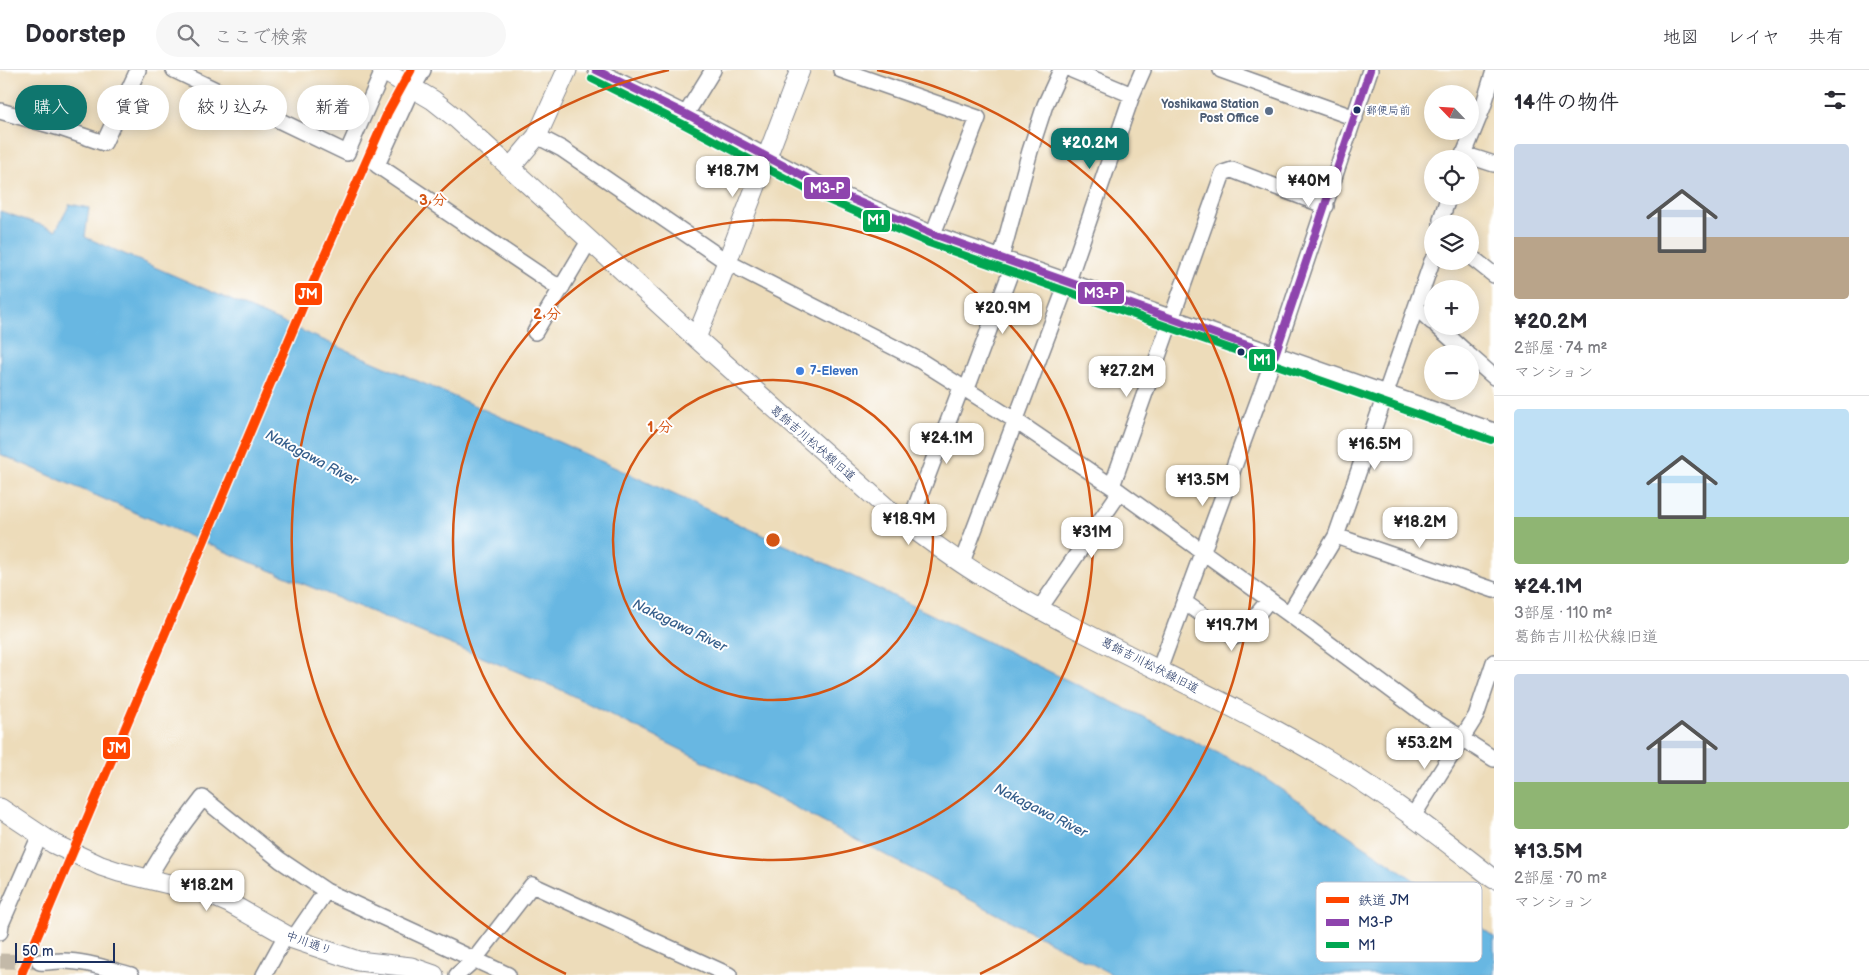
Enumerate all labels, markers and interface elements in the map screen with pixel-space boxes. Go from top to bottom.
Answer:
search box [156,12,506,57]
text: Doorstep [25,20,126,49]
icon: search [174,21,202,49]
text: ここで検索 [214,26,309,49]
text: 地図 [1663,27,1699,48]
text: レイヤ [1727,27,1780,48]
text: 共有 [1808,27,1844,48]
chip: 購入 [15,85,87,130]
chip: 賃貸 [97,85,169,130]
chip: 絞り込み [179,85,287,130]
chip: 新着 [297,85,369,130]
north arrow [1424,85,1479,140]
map controls [1424,85,1479,400]
icon: filters [1821,86,1849,114]
text: 14件の物件 [1514,90,1619,115]
place label: Yoshikawa Station Post Office [1161,97,1259,126]
place label: 郵便局前 [1366,104,1410,117]
marker: Yoshikawa Station Post Office [1263,105,1275,117]
marker: 郵便局前 [1352,105,1362,115]
pin: ¥20.2M [1049,128,1131,170]
text: ¥20.2M [1062,134,1118,153]
button: locate [1424,150,1479,205]
pin: ¥18.7M [692,156,774,198]
text: ¥18.7M [707,162,759,181]
pin: ¥40M [1279,166,1339,208]
text: ¥40M [1287,172,1331,191]
line badge: M3-P [803,176,851,200]
icon: home [1637,176,1727,266]
text: M3-P [810,180,845,197]
text: 3 分 [419,191,447,210]
line badge: M1 [862,209,891,233]
text: M1 [867,212,885,229]
button: layers [1424,215,1479,270]
button: + [1424,280,1479,335]
line badge: M3-P [1077,281,1125,305]
line badge: JM [294,282,323,306]
text: M3-P [1084,285,1119,302]
text: JM [298,286,318,303]
pin: ¥20.9M [962,292,1044,335]
text: ¥20.9M [975,299,1031,318]
text: 2 分 [533,305,561,324]
text: ¥20.2M [1514,309,1588,334]
text: 2部屋 · 74 m² [1514,339,1608,358]
button: − [1424,345,1479,400]
unlabelled marker [1236,347,1246,357]
line badge: M1 [1248,348,1276,372]
text: M1 [1253,352,1271,369]
pin: ¥27.2M [1086,356,1168,398]
text: ¥27.2M [1100,362,1154,381]
text: マンション [1514,363,1593,382]
place label: 7-Eleven [810,364,859,379]
marker: 7-Eleven [794,365,806,377]
street label: 葛飾吉川松伏線旧道 [767,402,858,484]
text: 1 分 [647,418,673,437]
pin: ¥24.1M [906,422,988,465]
water label: Nakagawa River [263,426,362,489]
pin: ¥16.5M [1334,428,1416,471]
text: ¥24.1M [921,429,973,448]
text: ¥16.5M [1349,435,1401,454]
icon: home [1637,442,1727,532]
pin: ¥13.5M [1162,464,1244,507]
text: ¥13.5M [1177,471,1229,490]
pin: ¥18.9M [868,504,950,546]
pin: ¥18.2M [1379,506,1461,549]
text: ¥18.9M [883,510,935,529]
text: ¥18.2M [1393,513,1447,532]
pin: ¥31M [1062,516,1122,559]
text: ¥31M [1072,523,1112,542]
centre of rings [764,531,782,549]
text: ¥24.1M [1514,574,1583,599]
water label: Nakagawa River [630,595,730,656]
text: 3部屋 · 110 m² [1514,604,1613,623]
pin: ¥19.7M [1191,610,1273,652]
text: ¥19.7M [1206,616,1258,635]
text: 葛飾吉川松伏線旧道 [1514,628,1658,647]
street label: 葛飾吉川松伏線旧道 [1098,634,1201,697]
icon: home [1637,707,1727,797]
pin: ¥53.2M [1384,728,1466,770]
text: ¥53.2M [1397,734,1453,753]
line badge: JM [102,736,131,760]
text: JM [107,740,127,757]
water label: Nakagawa River [991,780,1091,842]
text: ¥13.5M [1514,839,1583,864]
text: 2部屋 · 70 m² [1514,869,1607,888]
pin: ¥18.2M [166,870,248,912]
text: ¥18.2M [180,876,234,895]
legend [1316,882,1482,962]
text: 鉄道 JM [1358,892,1409,909]
text: マンション [1514,893,1593,912]
text: M3-P [1358,914,1393,931]
street label: 中川通り [284,928,334,959]
text: M1 [1358,937,1376,954]
scale bar [15,940,115,963]
text: 50 m [22,943,54,960]

